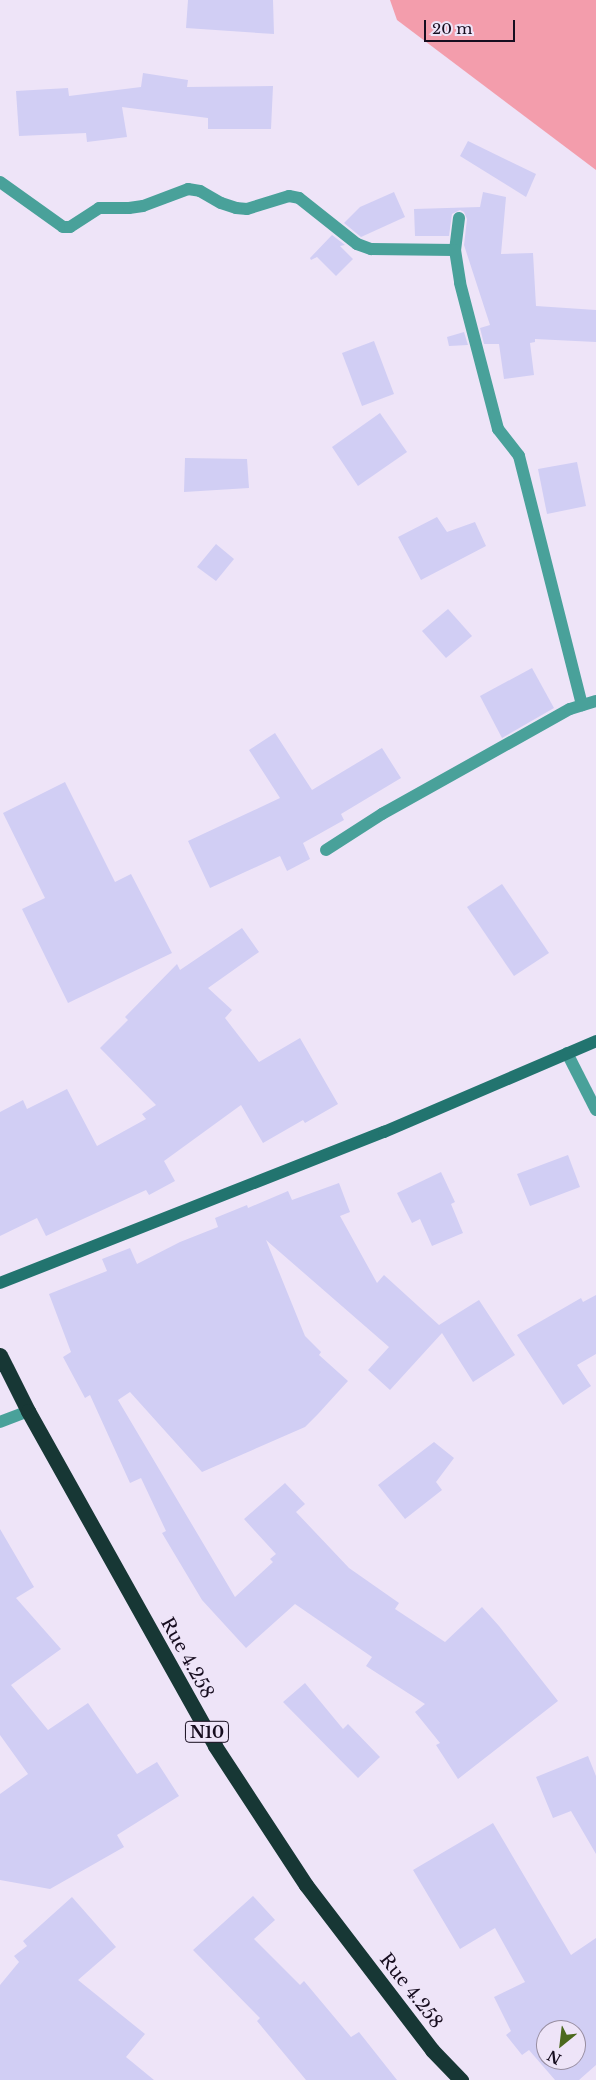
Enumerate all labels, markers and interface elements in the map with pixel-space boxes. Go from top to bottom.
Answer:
scale bar [426,10,517,42]
text: 20 m [432,19,472,38]
street label: Rue 4.258 [156,1614,218,1702]
road number: N10 [184,1718,230,1745]
street label: Rue 4.258 [375,1949,447,2033]
north arrow [536,2020,586,2070]
text: N [544,2046,564,2068]

